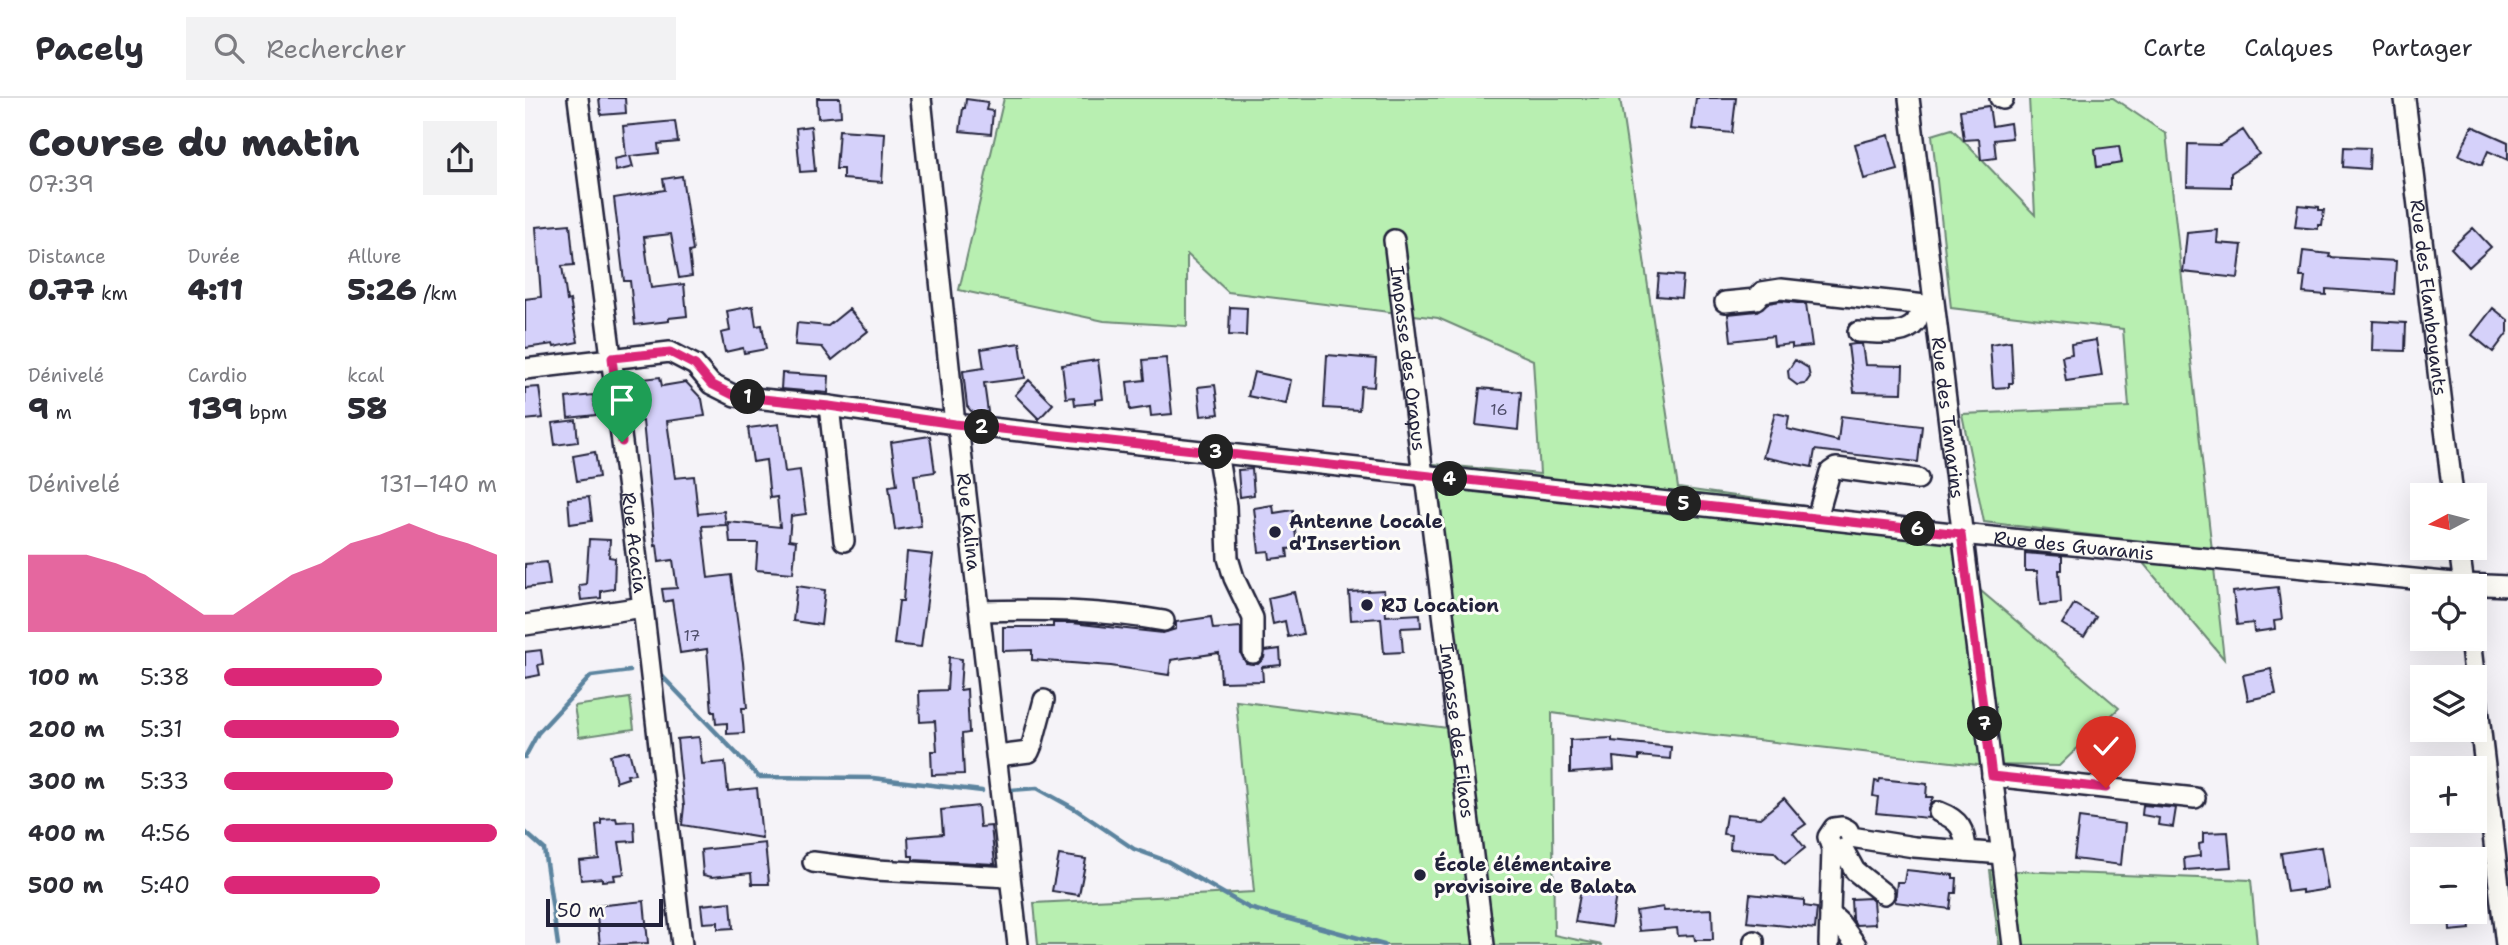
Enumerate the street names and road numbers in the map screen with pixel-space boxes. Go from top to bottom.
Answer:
street label: Rue des Flamboyants [2405,198,2453,397]
street label: Impasse des Orapus [1385,264,1432,452]
street label: Rue des Tamarins [1926,335,1971,500]
street label: Rue Kalina [951,472,987,572]
street label: Rue Acacia [616,490,654,595]
street label: Rue des Guaranis [1992,525,2155,566]
street label: Impasse des Filaos [1434,641,1481,819]

